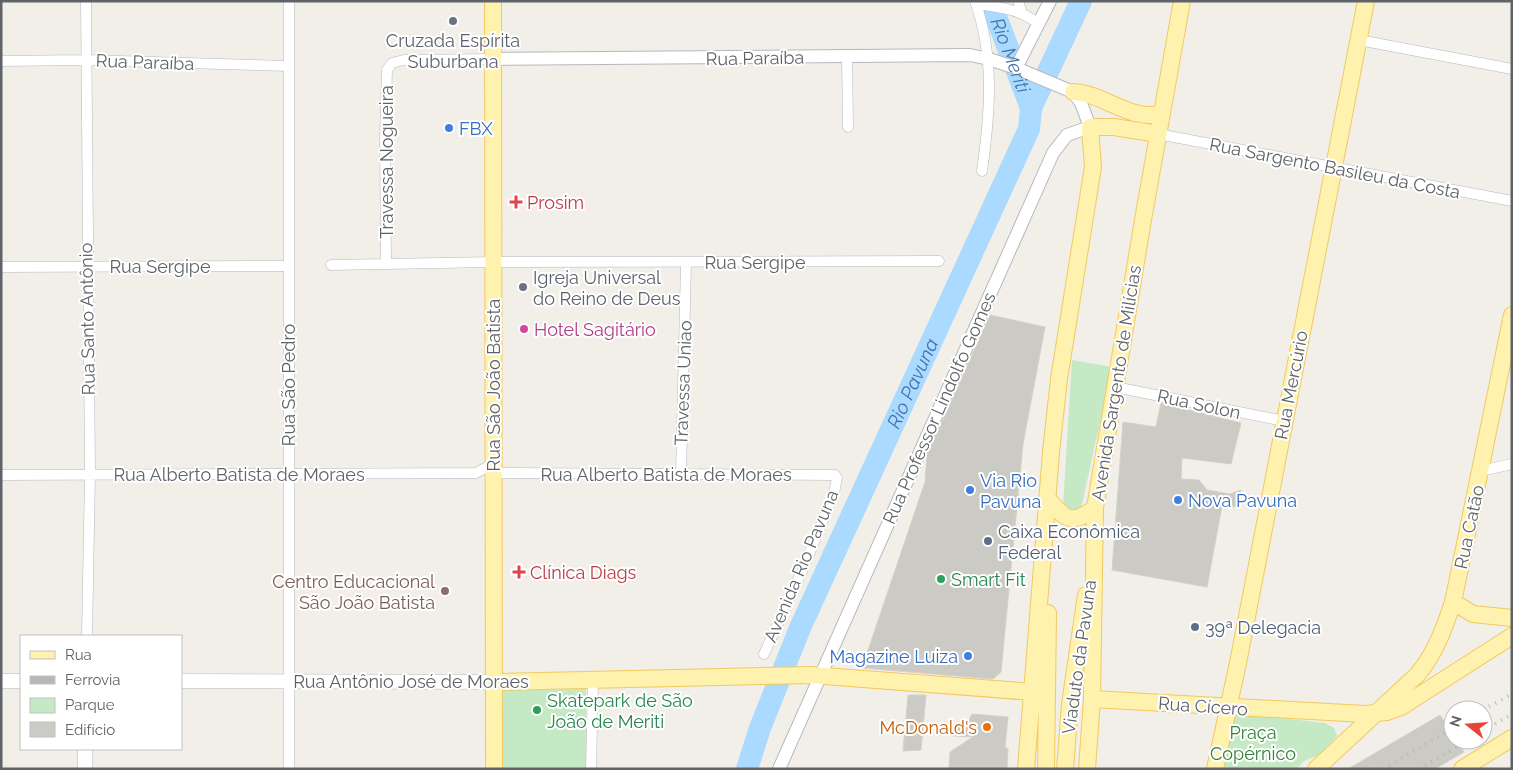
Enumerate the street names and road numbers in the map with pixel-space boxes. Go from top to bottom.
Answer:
street label: Rua Paraíba [706,47,804,69]
street label: Rua Paraíba [95,50,195,74]
street label: Travessa Nogueira [376,85,397,239]
street label: Rua Sargento Basileu da Costa [1208,133,1462,203]
street label: Rua Santo Antônio [75,242,99,396]
street label: Rua Sergipe [705,252,806,273]
street label: Rua Sergipe [110,256,211,277]
street label: Avenida Sargento de Milícias [1087,263,1145,503]
street label: Rua Professor Lindolfo Gomes [878,289,1000,527]
street label: Rua São João Batista [483,299,504,471]
street label: Travessa Uniao [670,320,696,446]
street label: Rua São Pedro [278,324,299,446]
street label: Rua Mercúrio [1270,328,1312,441]
street label: Rua Solon [1156,385,1242,423]
street label: Rua Alberto Batista de Moraes [113,464,365,485]
street label: Rua Alberto Batista de Moraes [540,464,792,485]
street label: Rua Catão [1450,483,1488,571]
street label: Avenida Rio Pavuna [759,487,843,645]
street label: Viaduto da Pavuna [1058,578,1100,736]
street label: Rua Antônio José de Moraes [293,671,529,692]
street label: Rua Cícero [1157,692,1249,720]

